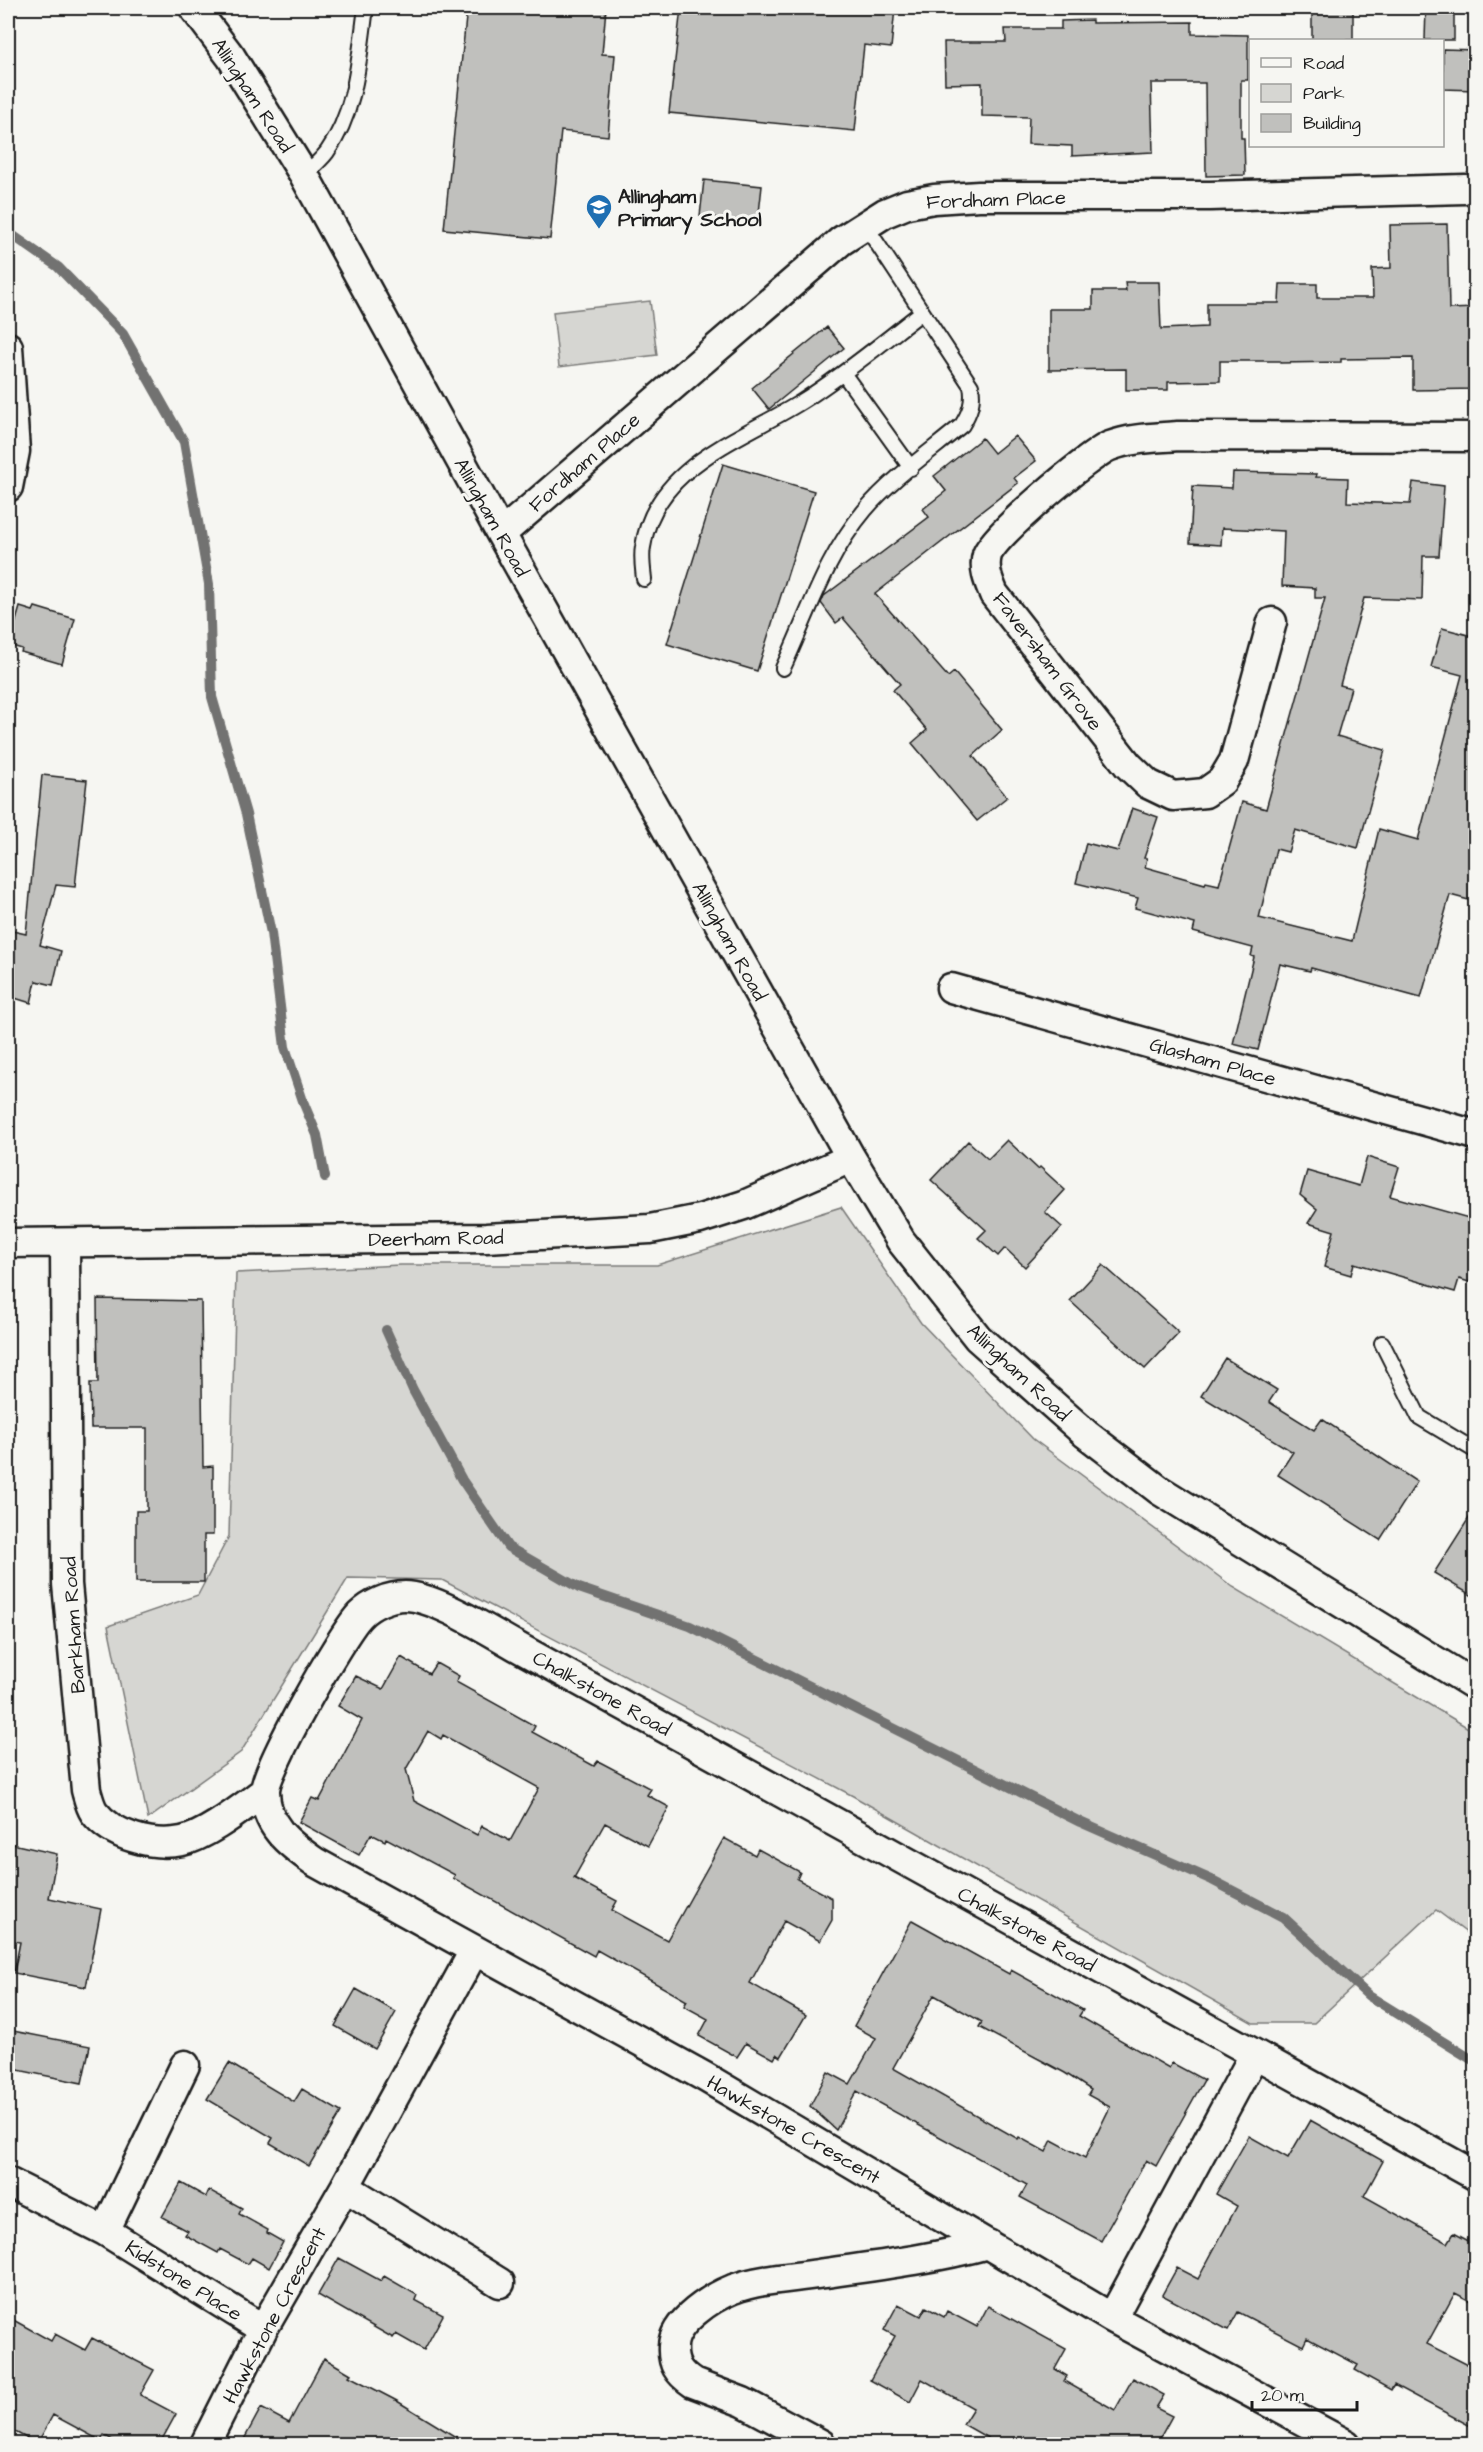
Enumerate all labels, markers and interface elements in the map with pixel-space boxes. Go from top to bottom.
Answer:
street label: Allingham Road [204,33,300,159]
legend [1249,39,1444,147]
text: Road [1303,51,1344,76]
text: Park [1303,81,1345,106]
text: Building [1303,111,1361,137]
place label: Allingham Primary School [618,183,762,235]
street label: Fordham Place [926,184,1066,216]
school or university icon: Allingham Primary School [584,192,614,230]
street label: Fordham Place [523,406,647,519]
street label: Allingham Road [446,453,535,582]
street label: Faversham Grove [986,586,1109,737]
street label: Allingham Road [684,877,773,1006]
street label: Glasham Place [1146,1031,1279,1093]
street label: Deerham Road [368,1224,504,1254]
street label: Allingham Road [960,1317,1076,1429]
street label: Barkham Road [55,1555,93,1694]
street label: Chalkstone Road [527,1644,676,1743]
street label: Chalkstone Road [952,1880,1101,1979]
street label: Hawkstone Crescent [701,2069,886,2191]
street label: Hawkstone Crescent [216,2222,333,2409]
street label: Kidstone Place [120,2234,247,2328]
scale bar [1252,2374,1357,2412]
text: 20 m [1261,2383,1304,2408]

